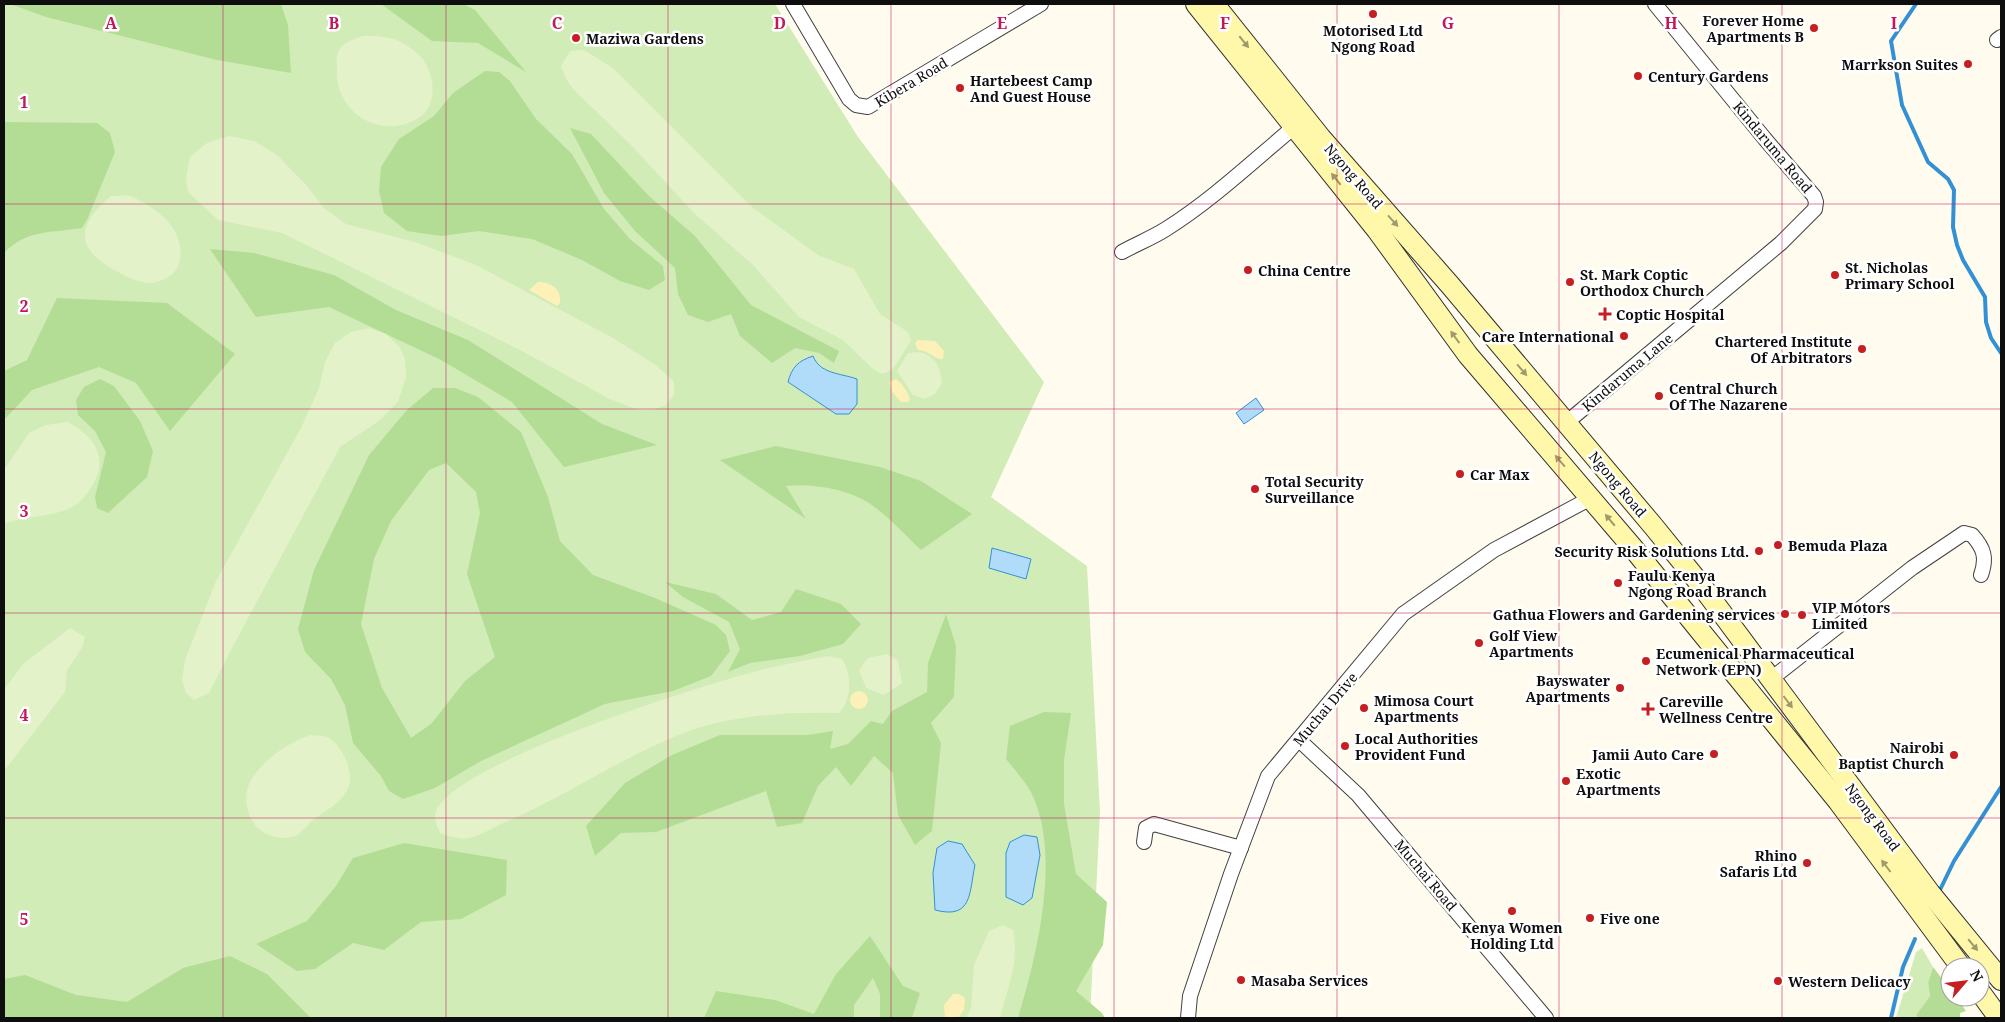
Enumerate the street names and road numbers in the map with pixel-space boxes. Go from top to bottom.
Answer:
street label: Kibera Road [871,53,951,111]
street label: Kindaruma Road [1729,97,1817,197]
street label: Ngong Road [1321,139,1388,213]
street label: Kindaruma Lane [1578,328,1676,416]
street label: Ngong Road [1585,447,1651,521]
street label: Muchai Drive [1289,668,1361,750]
street label: Ngong Road [1841,779,1905,855]
street label: Muchai Road [1391,835,1462,915]

